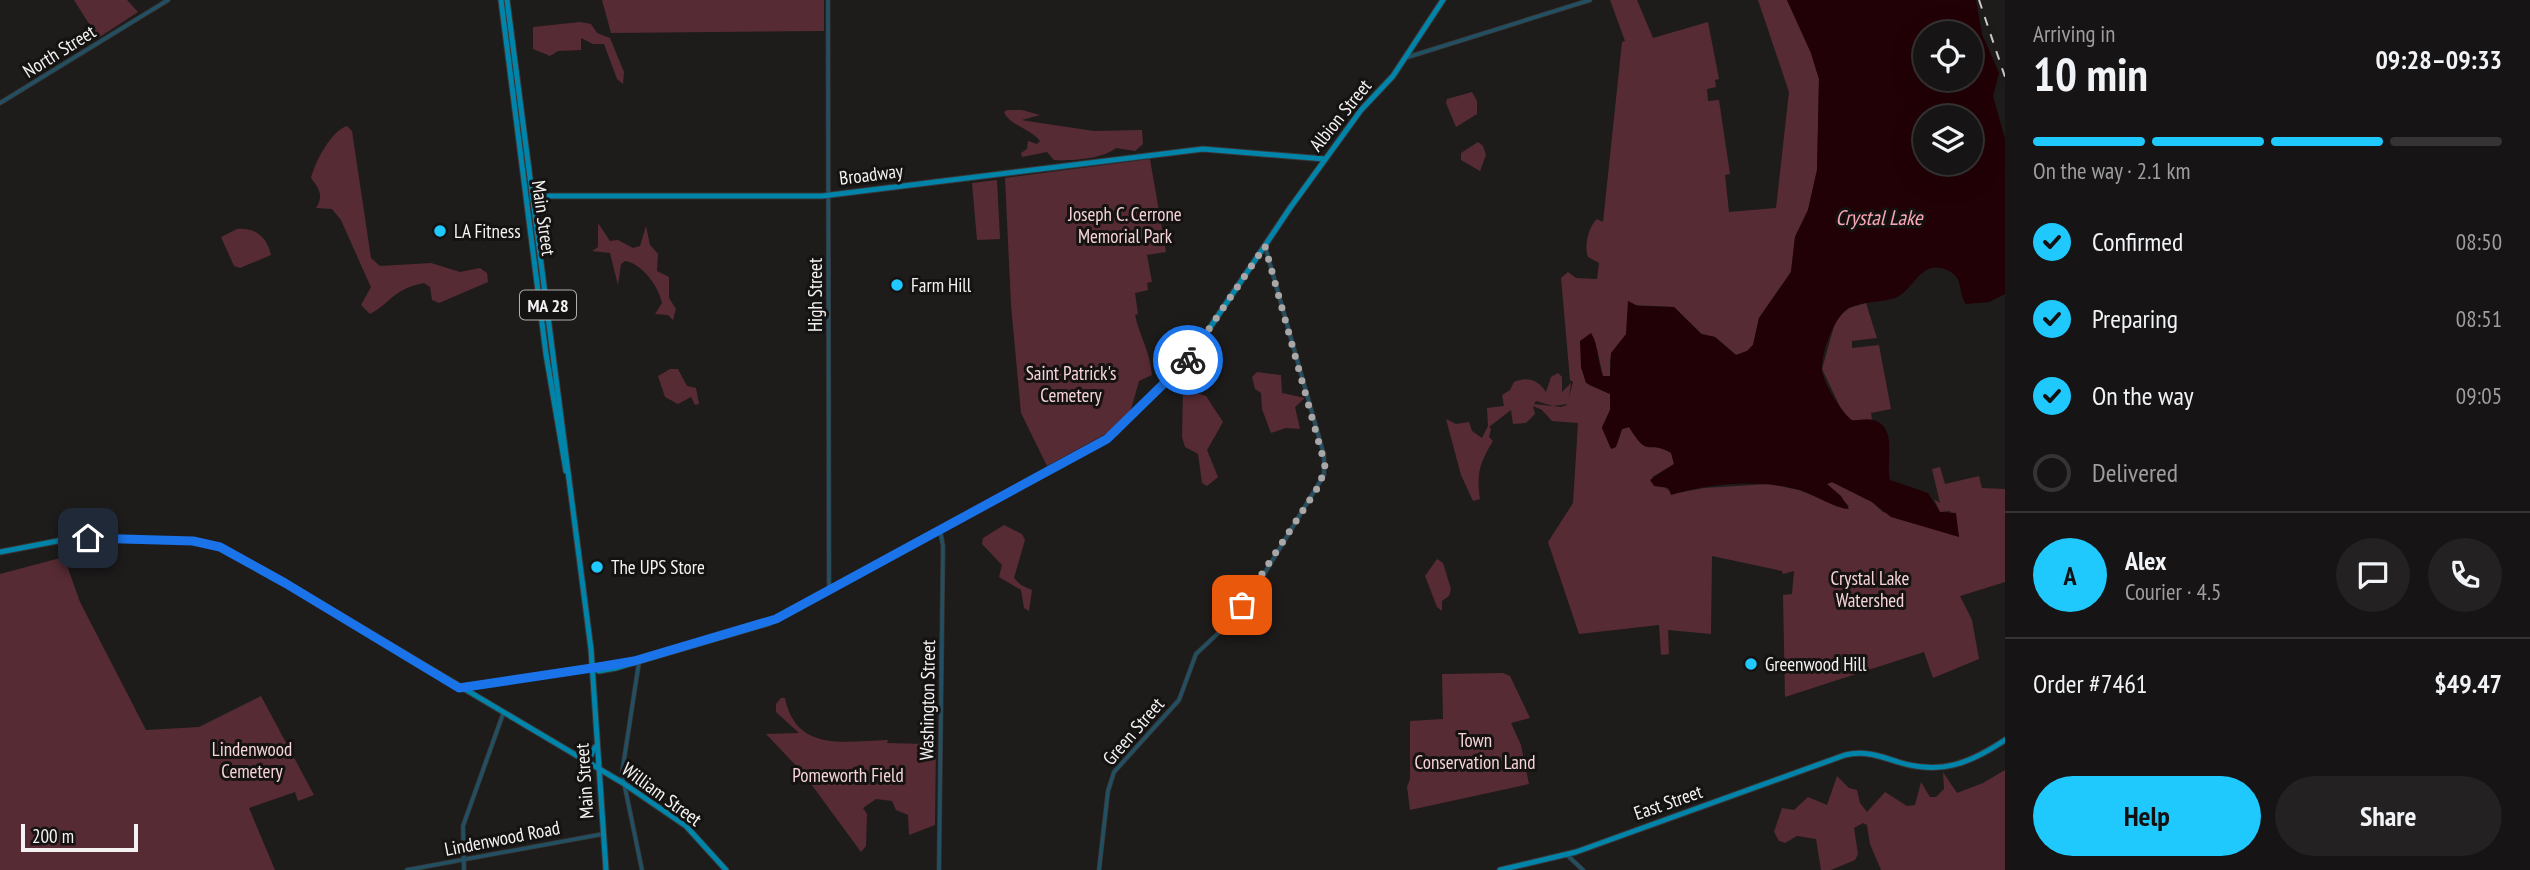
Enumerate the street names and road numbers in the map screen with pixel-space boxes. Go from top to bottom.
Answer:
street label: North Street [18,19,100,83]
street label: Albion Street [1304,74,1377,156]
street label: Broadway [838,158,905,190]
street label: Main Street [527,179,561,258]
street label: High Street [803,257,827,332]
road number: MA 28 [520,290,576,320]
street label: Washington Street [914,639,940,760]
street label: Green Street [1097,692,1169,770]
street label: Main Street [569,742,599,820]
street label: William Street [617,757,707,832]
street label: East Street [1631,779,1706,825]
street label: Lindenwood Road [442,815,562,861]

